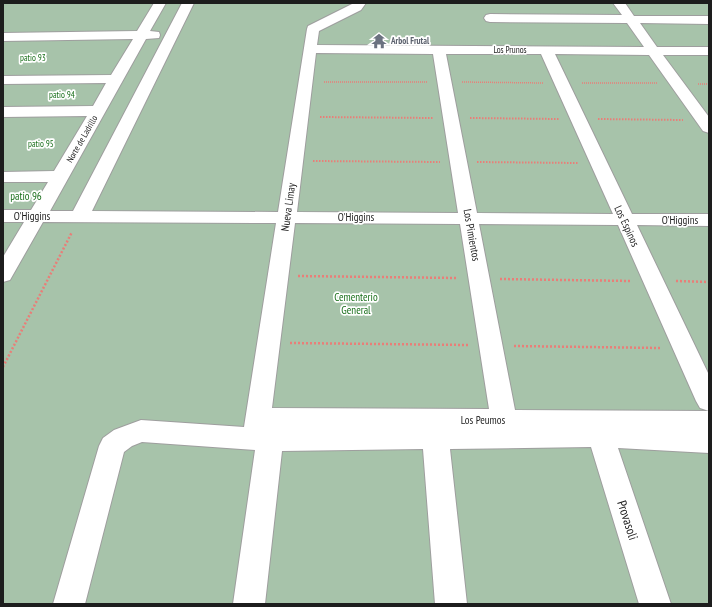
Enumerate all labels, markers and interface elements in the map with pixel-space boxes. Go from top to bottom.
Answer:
temple icon: Arbol Frutal [370,32,388,50]
place label: Arbol Frutal [390,35,430,46]
street label: Los Prunos [493,44,527,55]
park label: patio 93 [20,52,46,63]
park label: patio 94 [49,89,75,100]
street label: Norte de Ladrillo [64,113,100,164]
park label: patio 95 [28,138,54,149]
street label: Nueva Limay [278,181,298,232]
park label: patio 96 [10,189,42,203]
street label: Los Espinos [611,203,643,249]
street label: Los Pimientos [461,208,484,262]
street label: O'Higgins [14,209,50,223]
street label: O'Higgins [338,210,374,224]
street label: O'Higgins [662,213,698,227]
park label: Cementerio General [334,290,378,317]
street label: Los Peumos [461,413,506,427]
street label: Provasoli [613,498,642,542]

